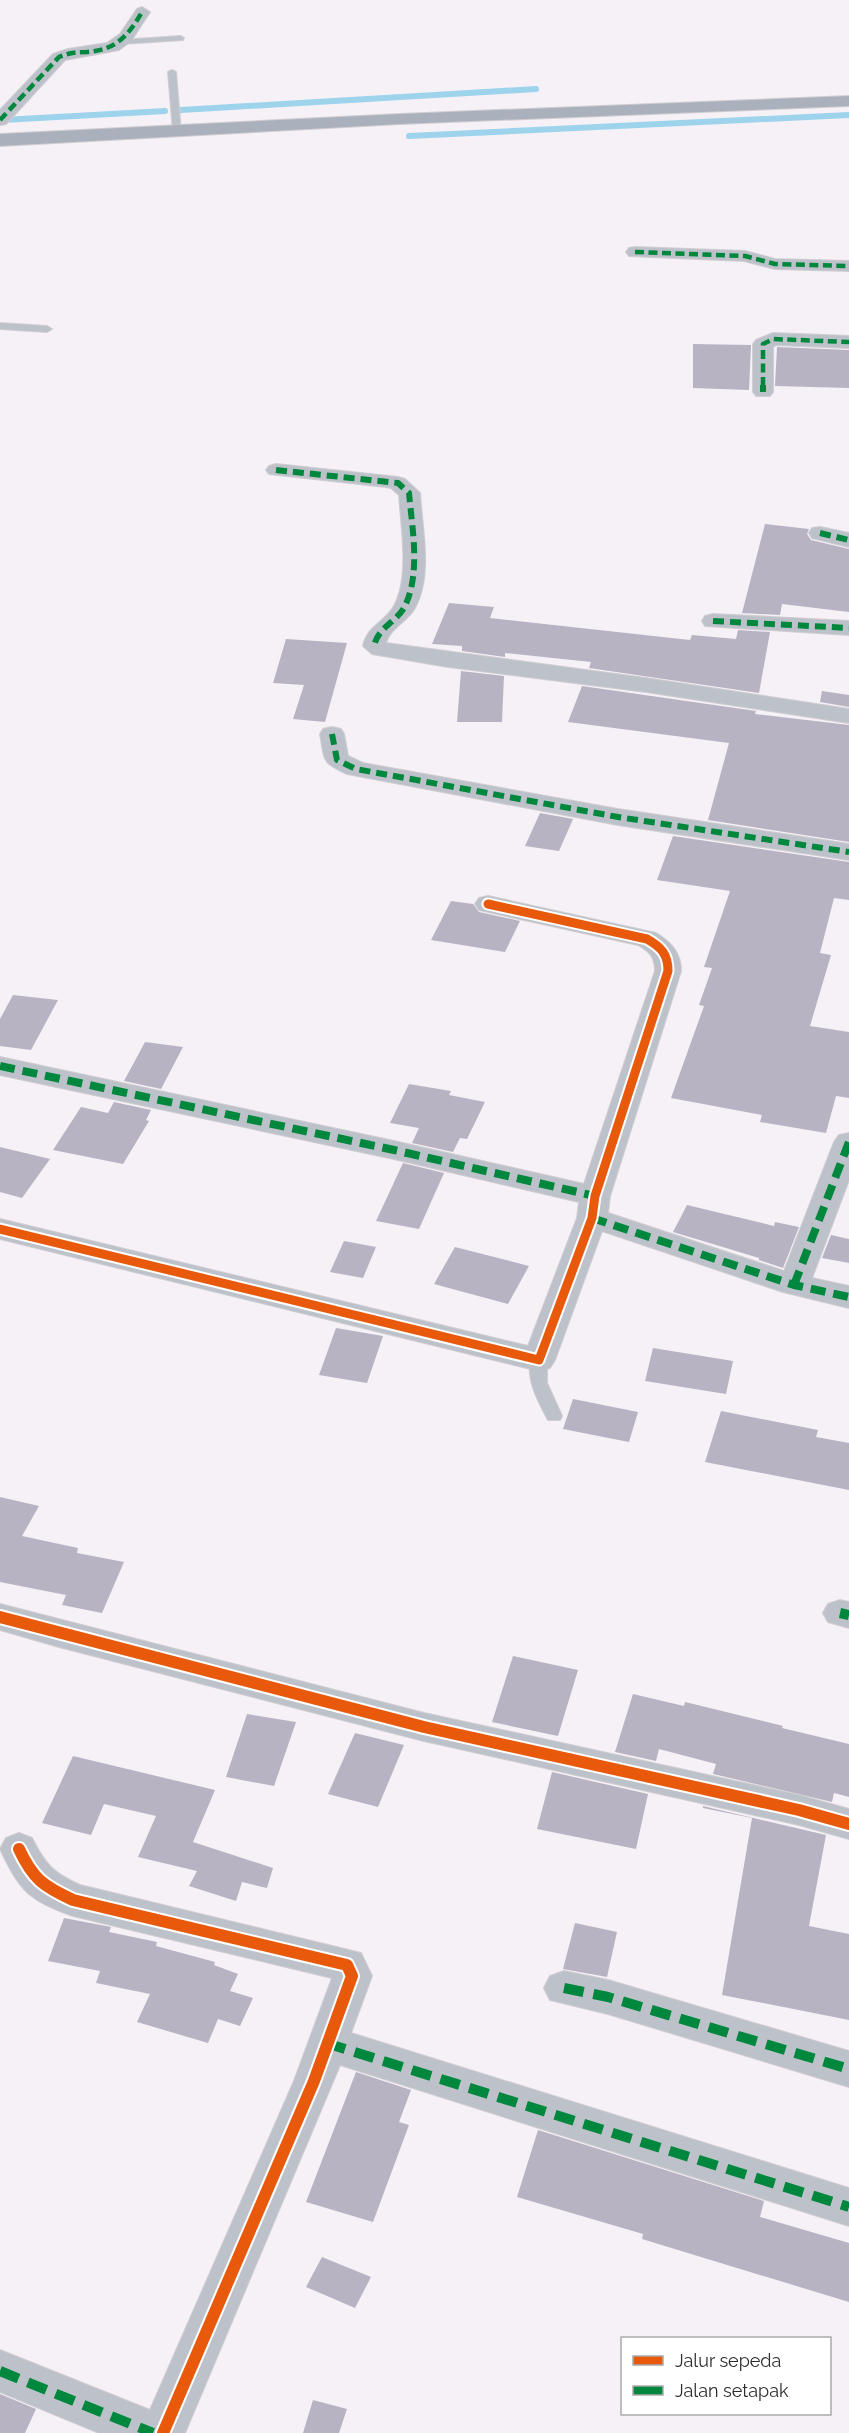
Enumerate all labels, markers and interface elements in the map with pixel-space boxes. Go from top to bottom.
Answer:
legend [621,2337,831,2415]
text: Jalur sepeda [675,2350,781,2371]
text: Jalan setapak [675,2380,789,2401]

